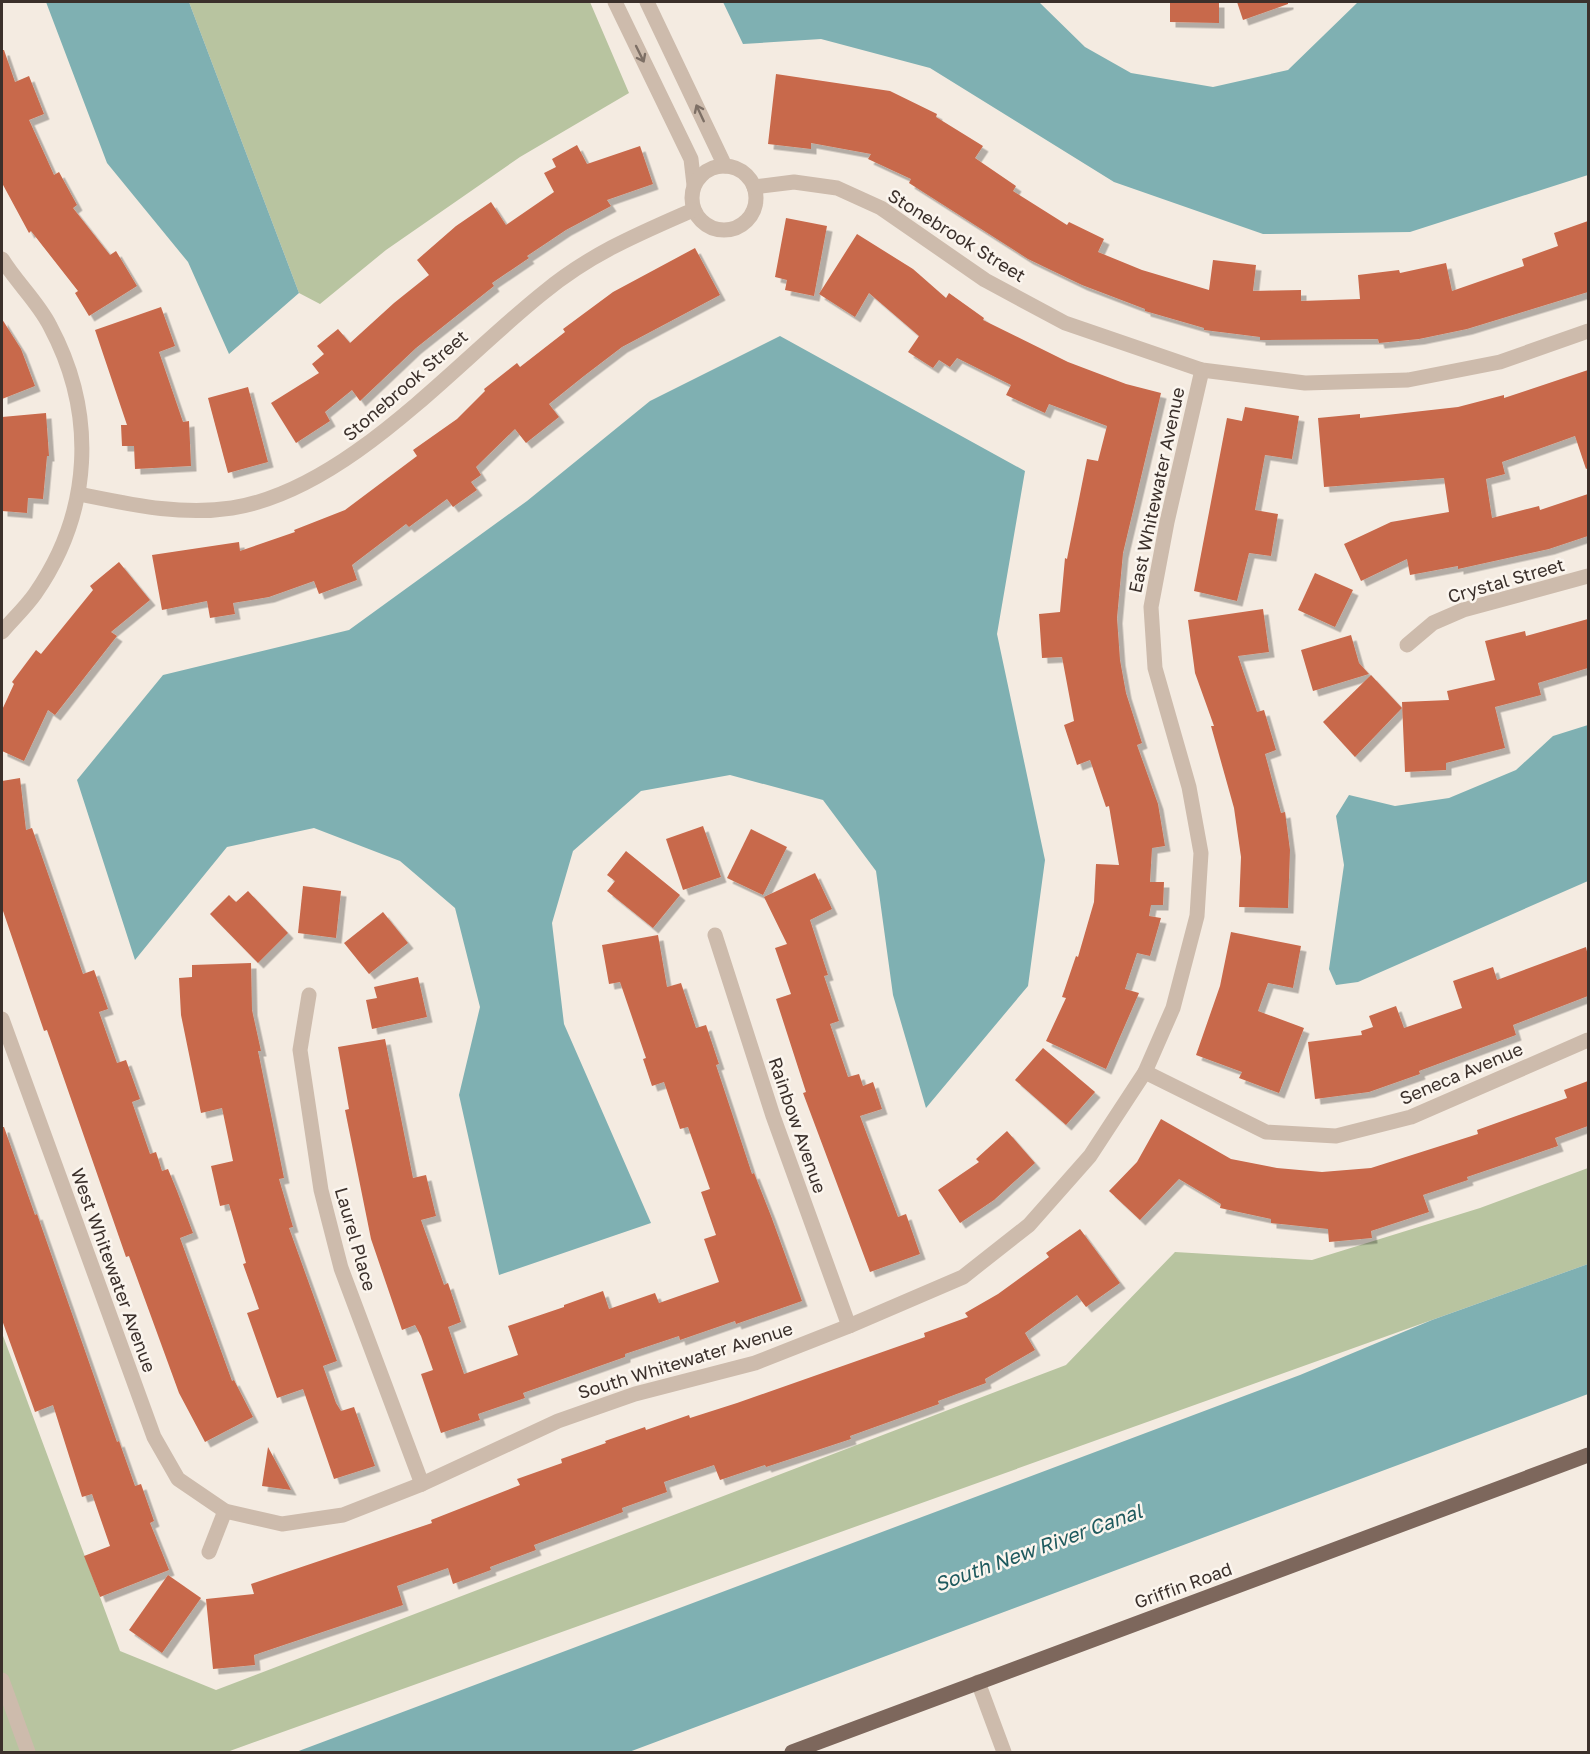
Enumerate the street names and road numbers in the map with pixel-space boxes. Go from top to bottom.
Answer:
street label: Stonebrook Street [884,184,1030,286]
street label: Stonebrook Street [338,325,472,445]
street label: East Whitewater Avenue [1123,385,1189,595]
street label: Crystal Street [1445,553,1567,607]
street label: Seneca Avenue [1396,1037,1526,1109]
street label: Rainbow Avenue [764,1054,832,1196]
street label: West Whitewater Avenue [67,1165,161,1375]
street label: Laurel Place [331,1185,381,1293]
street label: South Whitewater Avenue [575,1317,795,1403]
street label: Griffin Road [1131,1557,1235,1613]

